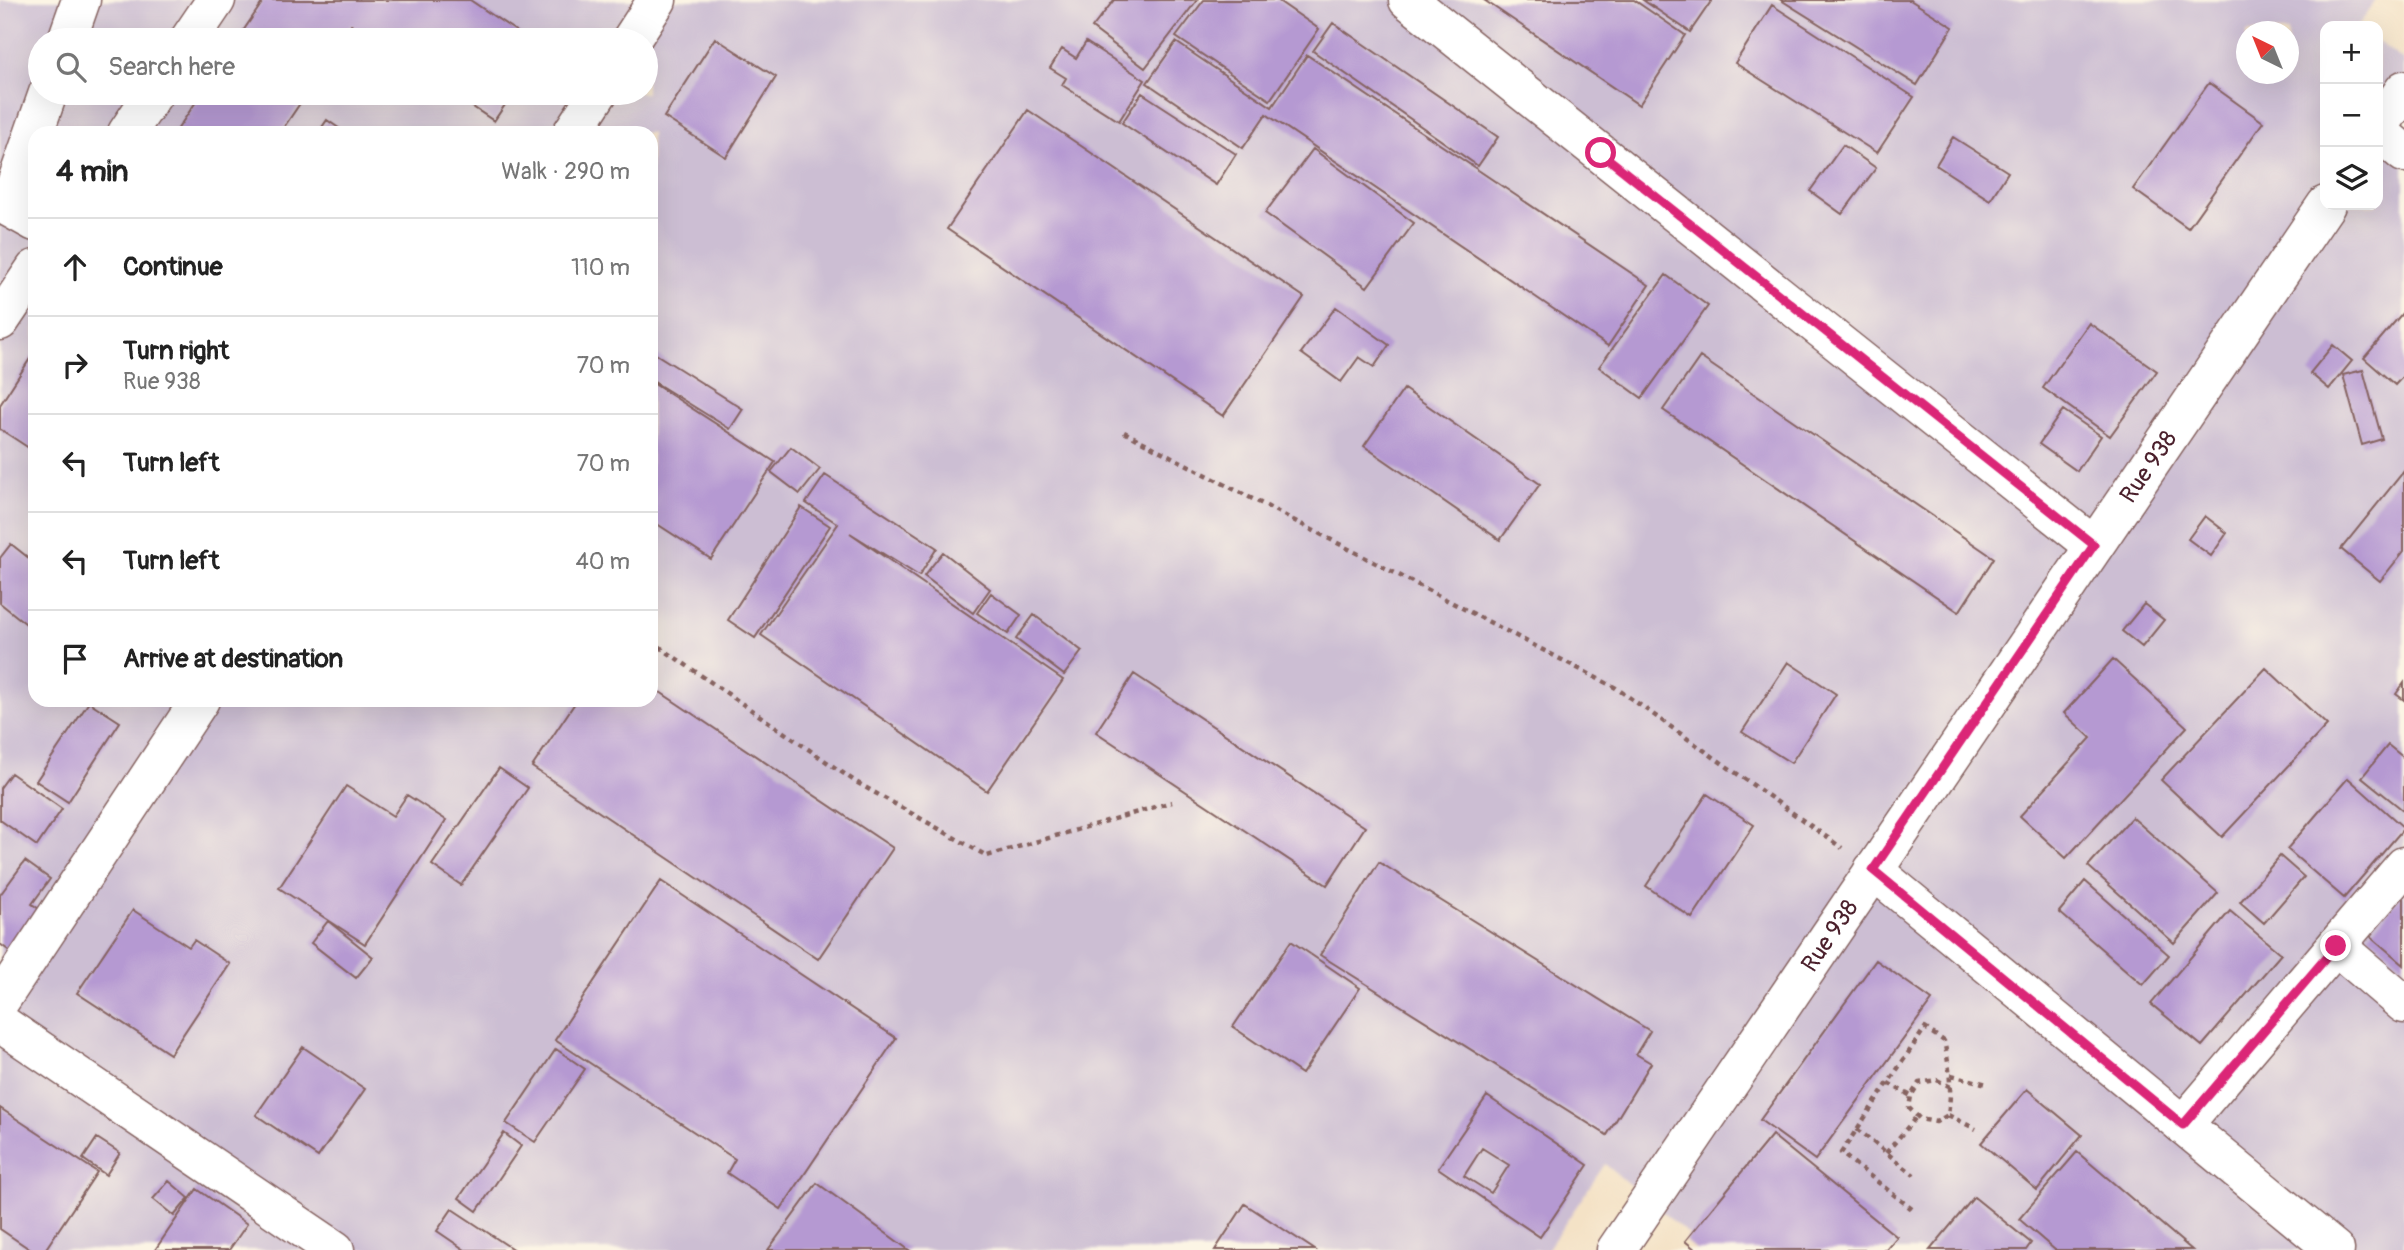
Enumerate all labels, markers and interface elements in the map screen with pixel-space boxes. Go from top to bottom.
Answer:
north arrow [2236,21,2299,84]
map controls [2320,21,2383,210]
button: + [2320,21,2383,84]
search box [28,28,658,105]
icon: search [52,48,90,86]
text: Search here [108,51,235,83]
button: − [2320,84,2383,147]
route start [1585,137,1616,168]
button: layers [2320,147,2383,210]
text: 4 min [56,153,129,190]
text: Walk · 290 m [501,157,630,186]
icon: ahead [56,248,94,286]
text: Continue [123,251,223,283]
text: 110 m [571,253,630,282]
text: Turn right [123,335,229,367]
icon: right [56,346,94,384]
text: 70 m [577,351,630,380]
text: Rue 938 [123,367,201,396]
street label: Rue 938 [2113,425,2183,508]
icon: left [56,444,94,482]
text: Turn left [123,447,219,479]
text: 70 m [577,449,630,478]
icon: left [56,542,94,580]
text: Turn left [123,545,219,577]
text: 40 m [576,547,630,576]
icon: arrive [56,640,94,678]
text: Arrive at destination [123,643,343,675]
street label: Rue 938 [1795,894,1864,977]
route end [2320,930,2351,961]

